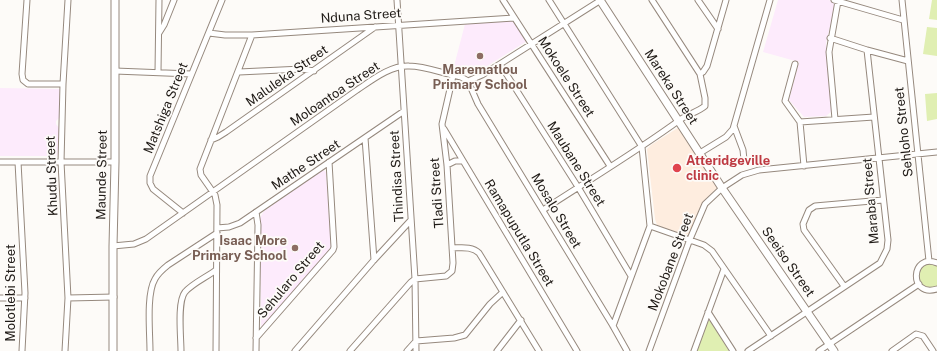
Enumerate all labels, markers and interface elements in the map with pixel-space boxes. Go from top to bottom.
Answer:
street label: Nduna Street [320,5,402,27]
street label: Mokoele Street [534,34,598,120]
street label: Maluleka Street [243,42,331,110]
street label: Mareka Street [641,47,701,127]
marker: Marematlou Primary School [475,51,485,61]
street label: Moloantoa Street [287,58,383,130]
street label: Matshiga Street [141,60,191,156]
place label: Marematlou Primary School [432,62,528,93]
street label: Sehloho Street [892,86,916,178]
street label: Maubane Street [544,119,608,209]
street label: Maunde Street [93,130,111,220]
street label: Thindisa Street [387,130,407,222]
street label: Khudu Street [43,136,61,216]
street label: Mathe Street [269,136,343,194]
place label: Atteridgeville clinic [686,153,770,184]
street label: Tladi Street [427,157,447,229]
street label: Maraba Street [859,157,883,245]
marker: Atteridgeville clinic [671,162,683,174]
street label: Mosalo Street [528,171,584,251]
street label: Ramapuputla Street [481,177,557,289]
street label: Mokobane Street [645,211,697,313]
street label: Seeiso Street [758,224,818,300]
place label: Isaac More Primary School [192,233,287,264]
street label: Sehularo Street [254,238,328,322]
marker: Isaac More Primary School [290,243,300,253]
street label: Molotlebi Street [3,244,19,342]

